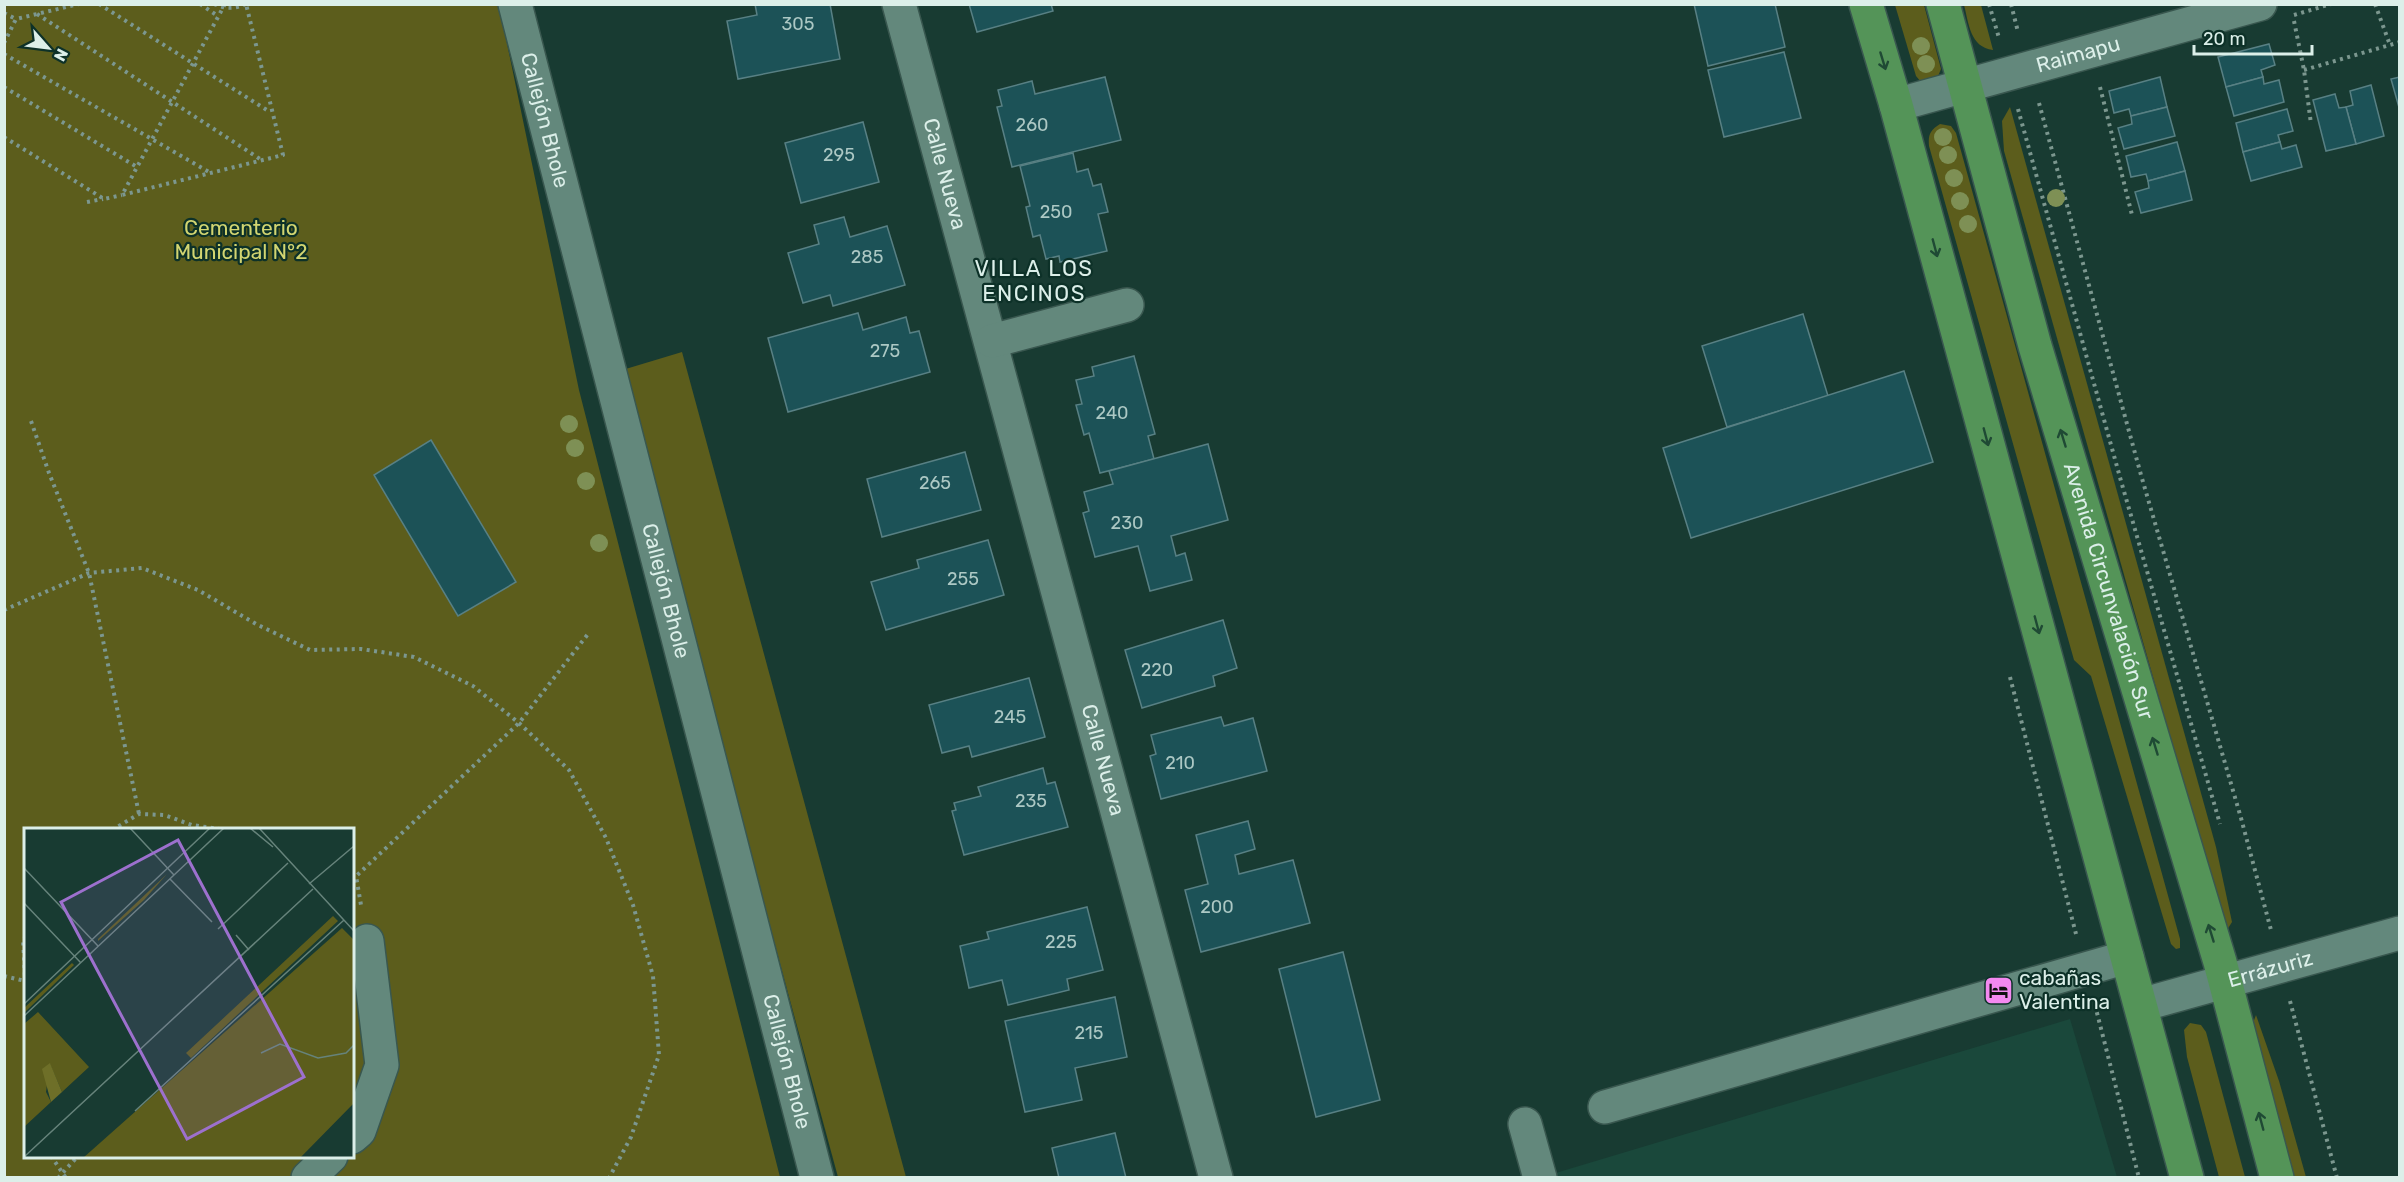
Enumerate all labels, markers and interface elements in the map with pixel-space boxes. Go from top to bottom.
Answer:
house number: 305 [782,13,814,35]
north arrow [18,18,78,78]
scale bar [2194,18,2312,56]
text: 20 m [2203,28,2245,50]
street label: Raimapu [2033,30,2123,78]
text: N [50,45,72,64]
street label: Callejón Bhole [516,50,575,190]
one-way arrow [1878,51,1889,70]
house number: 260 [1016,114,1048,136]
street label: Calle Nueva [918,115,972,232]
house number: 295 [823,144,855,166]
house number: 250 [1040,201,1072,223]
park label: Cementerio Municipal N°2 [174,215,308,264]
one-way arrow [1929,239,1941,258]
house number: 285 [851,246,883,268]
district label: VILLA LOS ENCINOS [975,255,1093,307]
house number: 275 [870,340,900,362]
house number: 240 [1096,402,1129,424]
one-way arrow [1981,427,1992,446]
one-way arrow [2057,429,2068,448]
street label: Avenida Circunvalación Sur [2059,459,2159,722]
house number: 265 [919,472,951,494]
house number: 230 [1111,512,1143,534]
street label: Callejón Bhole [637,521,696,661]
house number: 255 [947,568,979,590]
one-way arrow [2032,615,2043,634]
house number: 220 [1141,659,1173,681]
street label: Calle Nueva [1077,701,1131,818]
house number: 245 [994,706,1026,728]
one-way arrow [2149,737,2160,756]
house number: 210 [1165,752,1195,774]
house number: 235 [1015,790,1047,812]
inset map [24,828,354,1158]
house number: 200 [1200,896,1234,918]
one-way arrow [2205,924,2216,943]
house number: 225 [1045,931,1077,953]
street label: Errázuriz [2225,945,2315,992]
place label: cabañas Valentina [2019,965,2110,1014]
hotel icon: cabañas Valentina [1982,974,2014,1006]
street label: Callejón Bhole [758,991,817,1132]
house number: 215 [1075,1022,1103,1044]
one-way arrow [2255,1112,2267,1131]

